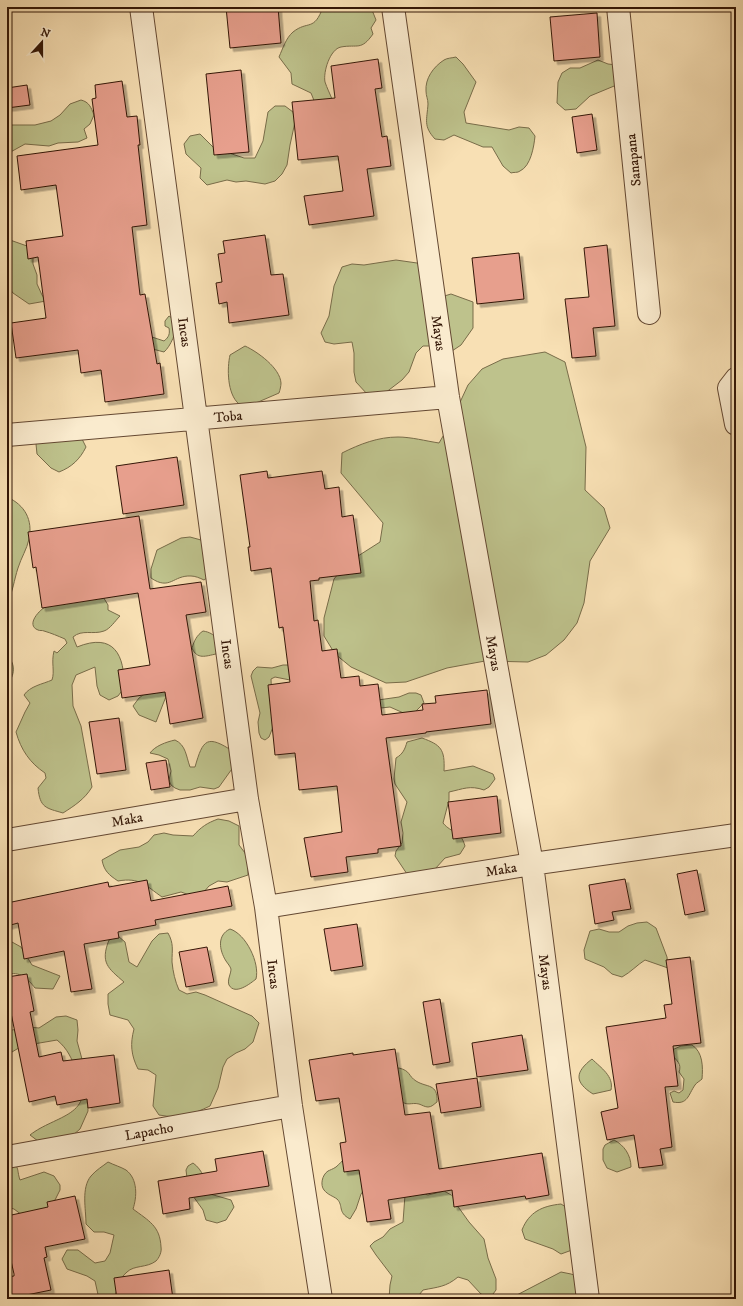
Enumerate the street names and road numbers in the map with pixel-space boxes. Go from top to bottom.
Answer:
street label: Sanapana [622,133,646,187]
street label: Mayas [427,314,449,353]
street label: Incas [173,316,195,348]
street label: Toba [213,407,243,427]
street label: Mayas [481,634,505,673]
street label: Incas [216,638,238,670]
street label: Maka [110,808,144,832]
street label: Maka [484,859,518,881]
street label: Mayas [534,953,556,991]
street label: Incas [262,958,284,990]
street label: Lapacho [123,1119,175,1145]

